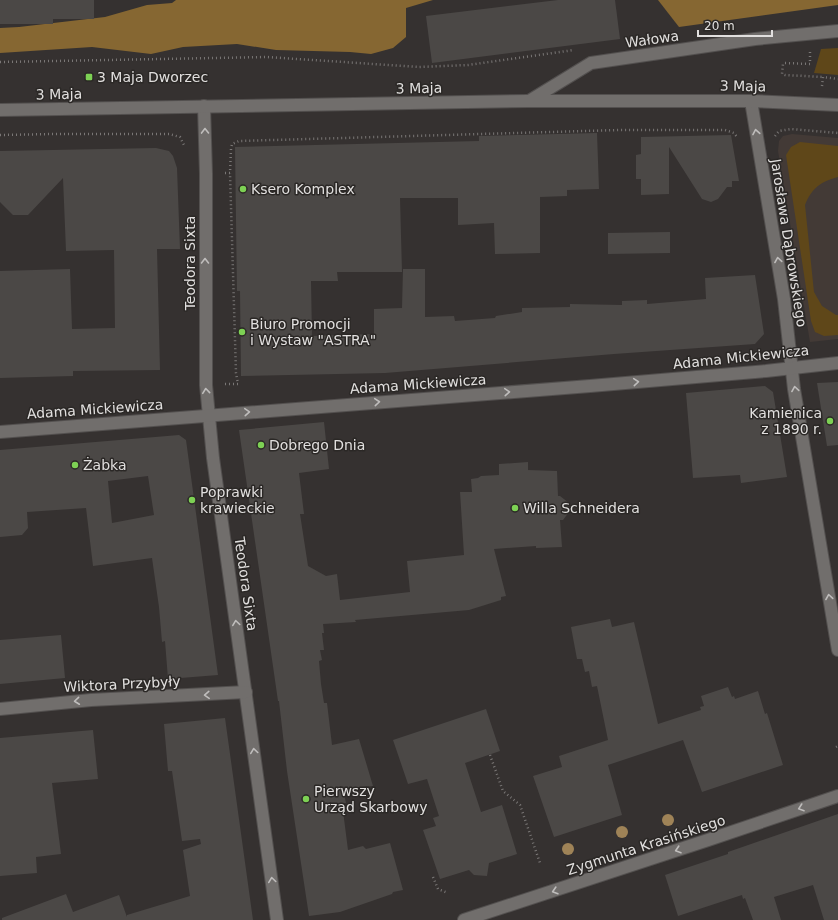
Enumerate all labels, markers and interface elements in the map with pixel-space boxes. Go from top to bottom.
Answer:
scale bar [698,12,772,38]
text: 20 m [704,19,735,33]
street label: Wałowa [624,27,680,51]
place label: 3 Maja Dworzec [97,69,208,85]
marker: 3 Maja Dworzec [84,72,94,82]
street label: 3 Maja [720,78,766,94]
street label: 3 Maja [396,80,442,96]
street label: 3 Maja [36,86,82,102]
one-way arrow [201,128,209,134]
one-way arrow [752,129,761,135]
street label: Jarosława Dąbrowskiego [768,157,810,328]
place label: Ksero Komplex [251,181,355,197]
marker: Ksero Komplex [238,184,248,194]
street label: Teodora Sixta [182,216,198,311]
one-way arrow [774,257,783,263]
one-way arrow [201,258,209,264]
place label: Biuro Promocji i Wystaw "ASTRA" [250,316,376,348]
marker: Biuro Promocji i Wystaw "ASTRA" [237,327,247,337]
street label: Adama Mickiewicza [672,342,810,372]
street label: Adama Mickiewicza [349,371,487,397]
one-way arrow [633,378,639,387]
one-way arrow [791,386,799,392]
one-way arrow [202,388,211,394]
one-way arrow [504,388,510,397]
street label: Adama Mickiewicza [26,396,164,422]
one-way arrow [374,398,380,407]
place label: Kamienica z 1890 r. [749,405,822,437]
one-way arrow [244,408,250,417]
marker: Kamienica z 1890 r. [825,416,835,426]
place label: Dobrego Dnia [269,437,365,453]
marker: Dobrego Dnia [256,440,266,450]
place label: Żabka [83,456,127,473]
marker: Żabka [70,460,80,470]
place label: Poprawki krawieckie [200,484,275,516]
marker: Poprawki krawieckie [187,495,197,505]
place label: Willa Schneidera [523,500,640,516]
marker: Willa Schneidera [510,503,520,513]
street label: Teodora Sixta [231,535,261,632]
one-way arrow [825,594,834,601]
one-way arrow [232,620,241,626]
street label: Wiktora Przybyły [63,673,181,695]
one-way arrow [204,690,210,699]
one-way arrow [74,697,80,706]
one-way arrow [250,748,259,755]
place label: Pierwszy Urząd Skarbowy [314,783,428,815]
marker: Pierwszy Urząd Skarbowy [301,794,311,804]
one-way arrow [798,804,805,812]
street label: Zygmunta Krasińskiego [565,812,727,878]
one-way arrow [675,845,682,854]
one-way arrow [268,877,277,883]
one-way arrow [551,886,558,895]

